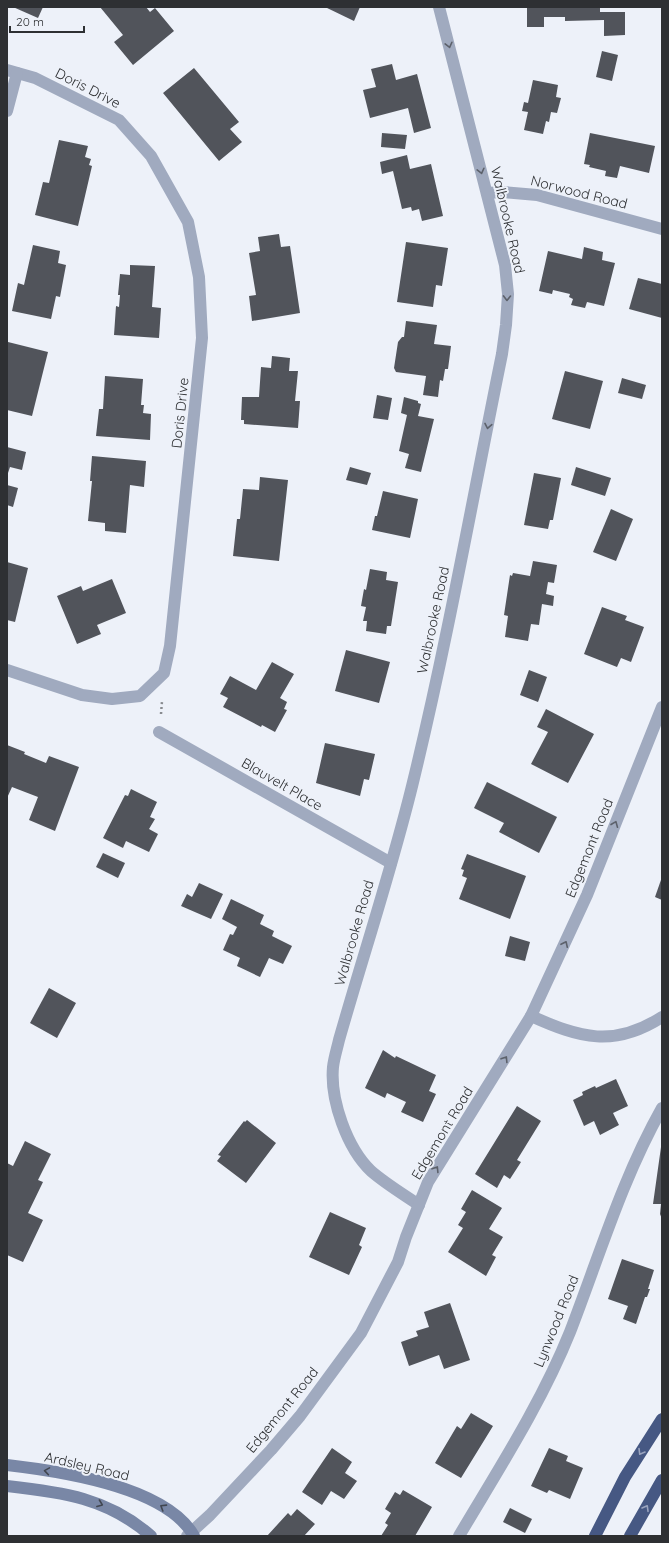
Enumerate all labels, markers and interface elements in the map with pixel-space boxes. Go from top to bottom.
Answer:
scale bar [10,8,84,34]
text: 20 m [16,14,44,29]
one-way arrow [444,41,453,48]
street label: Doris Drive [52,64,124,112]
street label: Walbrooke Road [487,165,529,275]
one-way arrow [477,167,485,174]
street label: Norwood Road [529,171,629,213]
one-way arrow [503,295,512,301]
street label: Doris Drive [167,377,193,449]
one-way arrow [484,423,492,429]
street label: Walbrooke Road [413,565,453,675]
street label: Blauvelt Place [238,754,326,815]
street label: Edgemont Road [561,796,617,900]
one-way arrow [611,821,619,828]
street label: Walbrooke Road [330,878,378,988]
one-way arrow [560,941,568,948]
one-way arrow [500,1056,507,1063]
street label: Edgemont Road [407,1083,477,1183]
one-way arrow [431,1166,439,1173]
street label: Lynwood Road [529,1272,583,1370]
street label: Edgemont Road [242,1363,322,1457]
street label: Ardsley Road [43,1447,131,1485]
one-way arrow [638,1448,646,1455]
one-way arrow [44,1467,50,1476]
one-way arrow [97,1500,104,1508]
one-way arrow [160,1504,167,1511]
one-way arrow [641,1505,648,1512]

